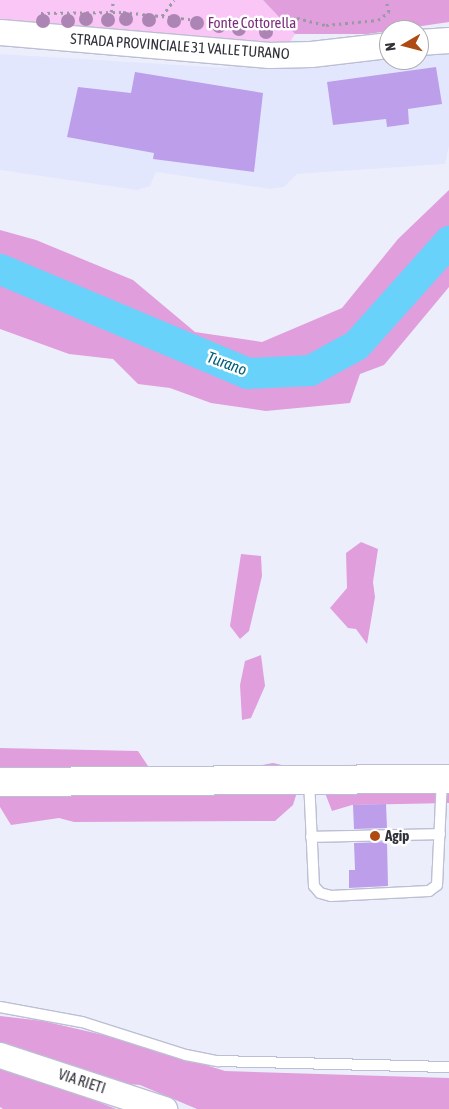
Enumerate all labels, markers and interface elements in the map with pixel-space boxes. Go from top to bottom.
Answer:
park label: Fonte Cottorella [208,14,296,32]
north arrow [379,20,429,70]
street label: STRADA PROVINCIALE 31 VALLE TURANO [70,29,290,63]
text: N [382,42,399,52]
water label: Turano [204,347,250,379]
place label: Agip [385,827,409,845]
marker: Agip [369,830,381,842]
street label: VIA RIETI [56,1065,108,1097]

